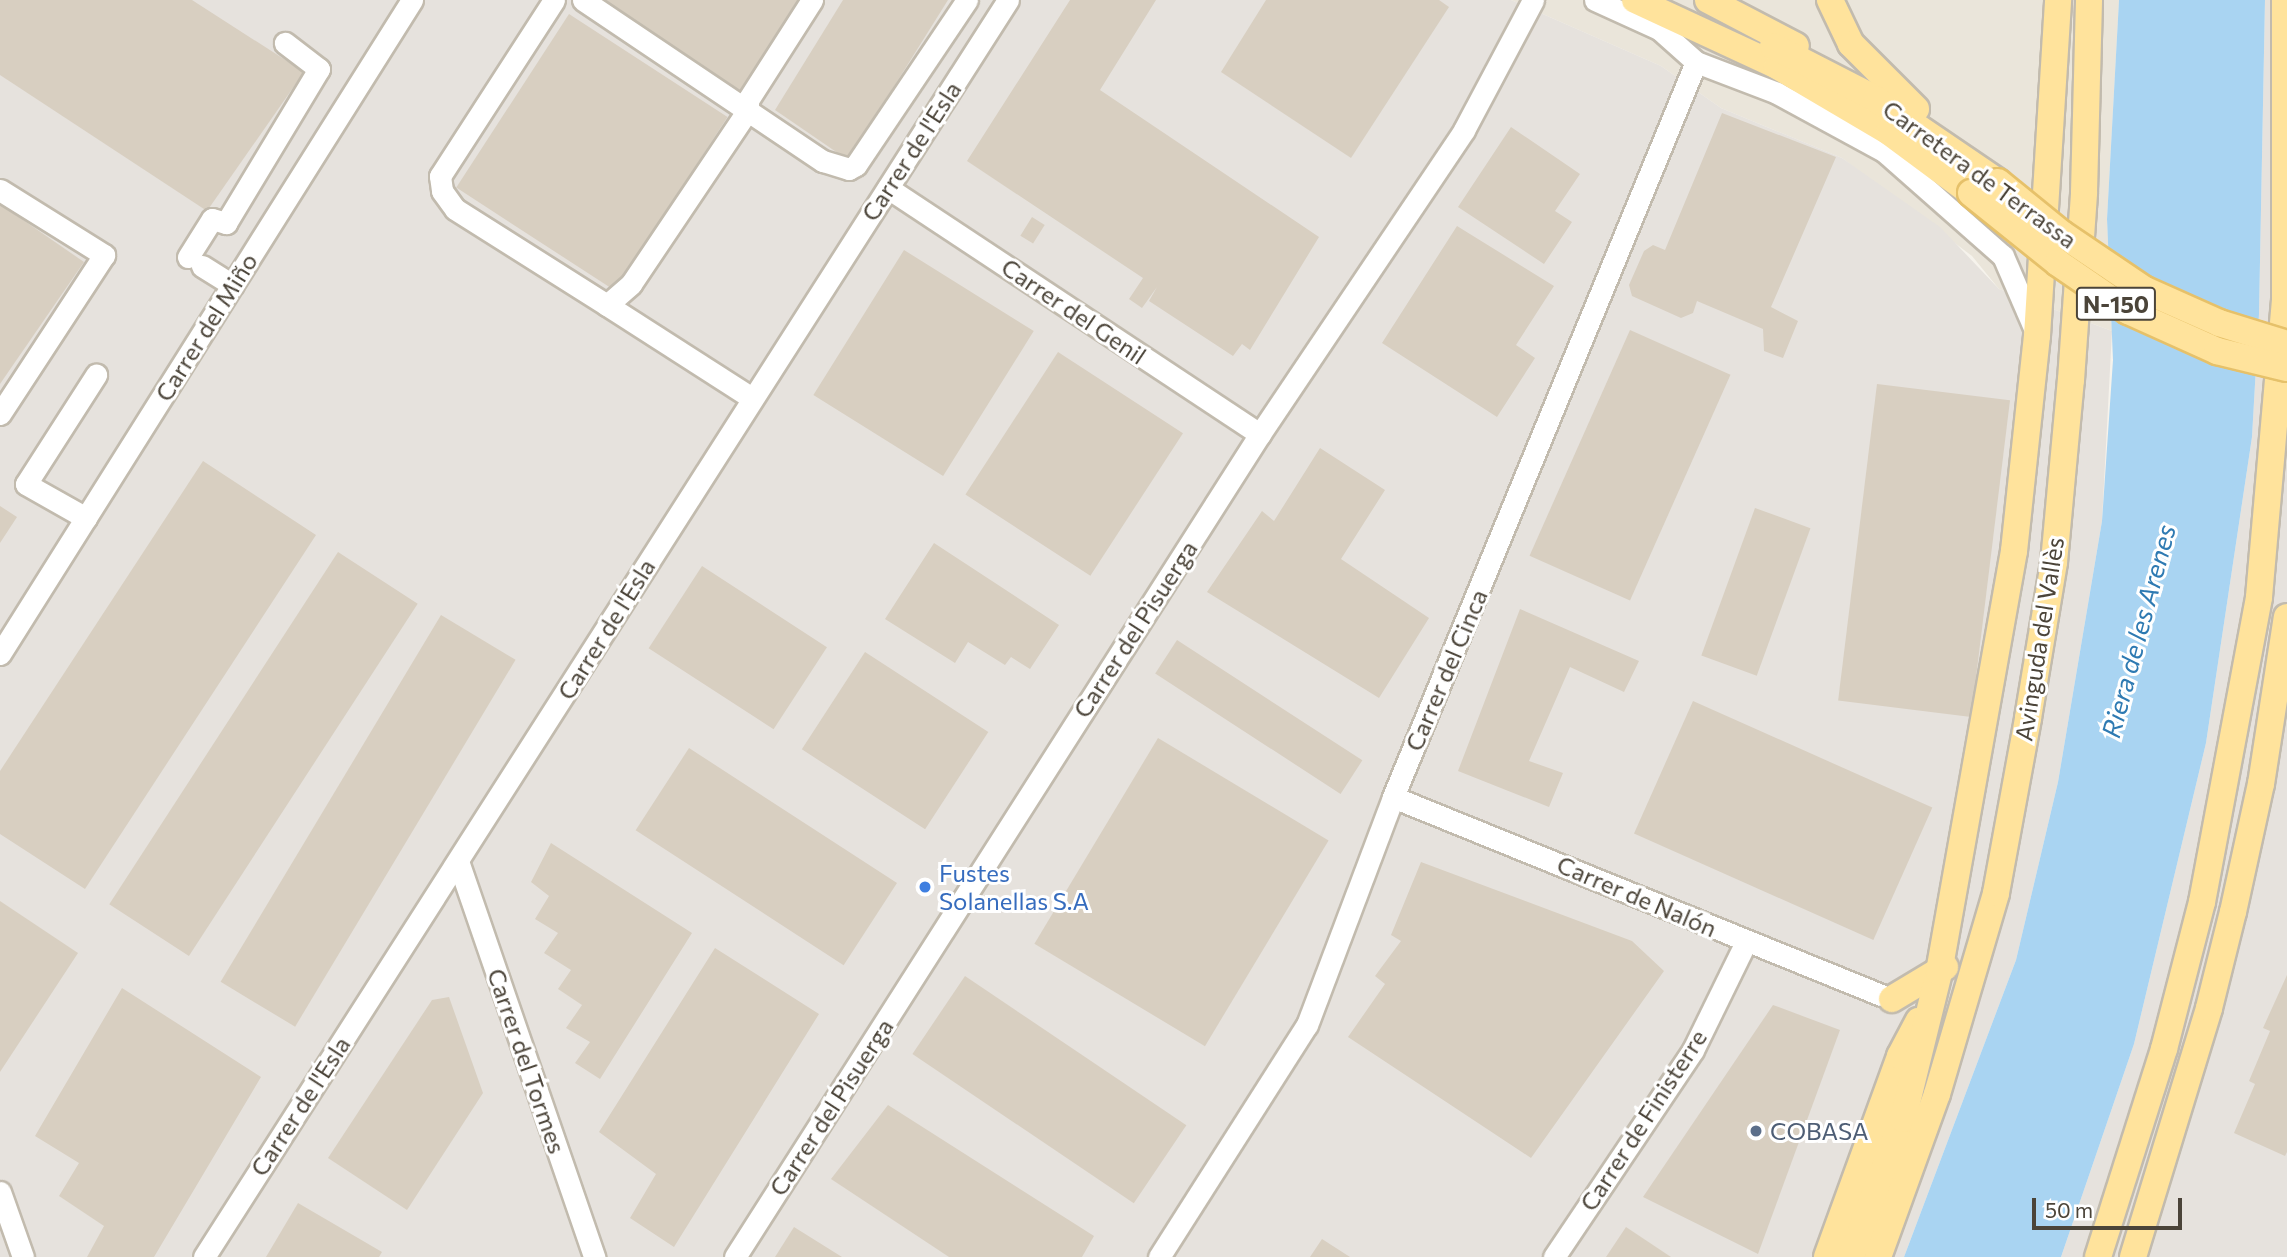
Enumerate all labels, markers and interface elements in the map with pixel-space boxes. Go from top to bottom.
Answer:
street label: Carrer de l'Esla [855,76,967,226]
street label: Carretera de Terrassa [1878,94,2082,254]
street label: Carrer del Miño [149,248,263,406]
street label: Carrer del Genil [996,252,1152,370]
road number: N-150 [2076,284,2156,324]
water label: Riera de les Arenes [2095,521,2181,741]
street label: Carrer del Pisuerga [1067,535,1203,723]
street label: Avinguda del Vallès [2009,535,2069,743]
street label: Carrer de l'Esla [551,553,661,705]
street label: Carrer del Cinca [1399,585,1493,755]
street label: Carrer de Nalón [1553,849,1721,943]
place label: Fustes Solanellas S.A [939,859,1089,915]
marker: Fustes Solanellas S.A [917,879,933,895]
street label: Carrer del Tormes [482,965,572,1157]
street label: Carrer del Pisuerga [763,1013,899,1201]
street label: Carrer de Finisterre [1574,1024,1712,1216]
street label: Carrer de l'Esla [244,1031,356,1181]
place label: COBASA [1770,1117,1869,1145]
marker: COBASA [1748,1123,1764,1139]
scale bar [2035,1184,2186,1228]
text: 50 m [2045,1197,2093,1222]

